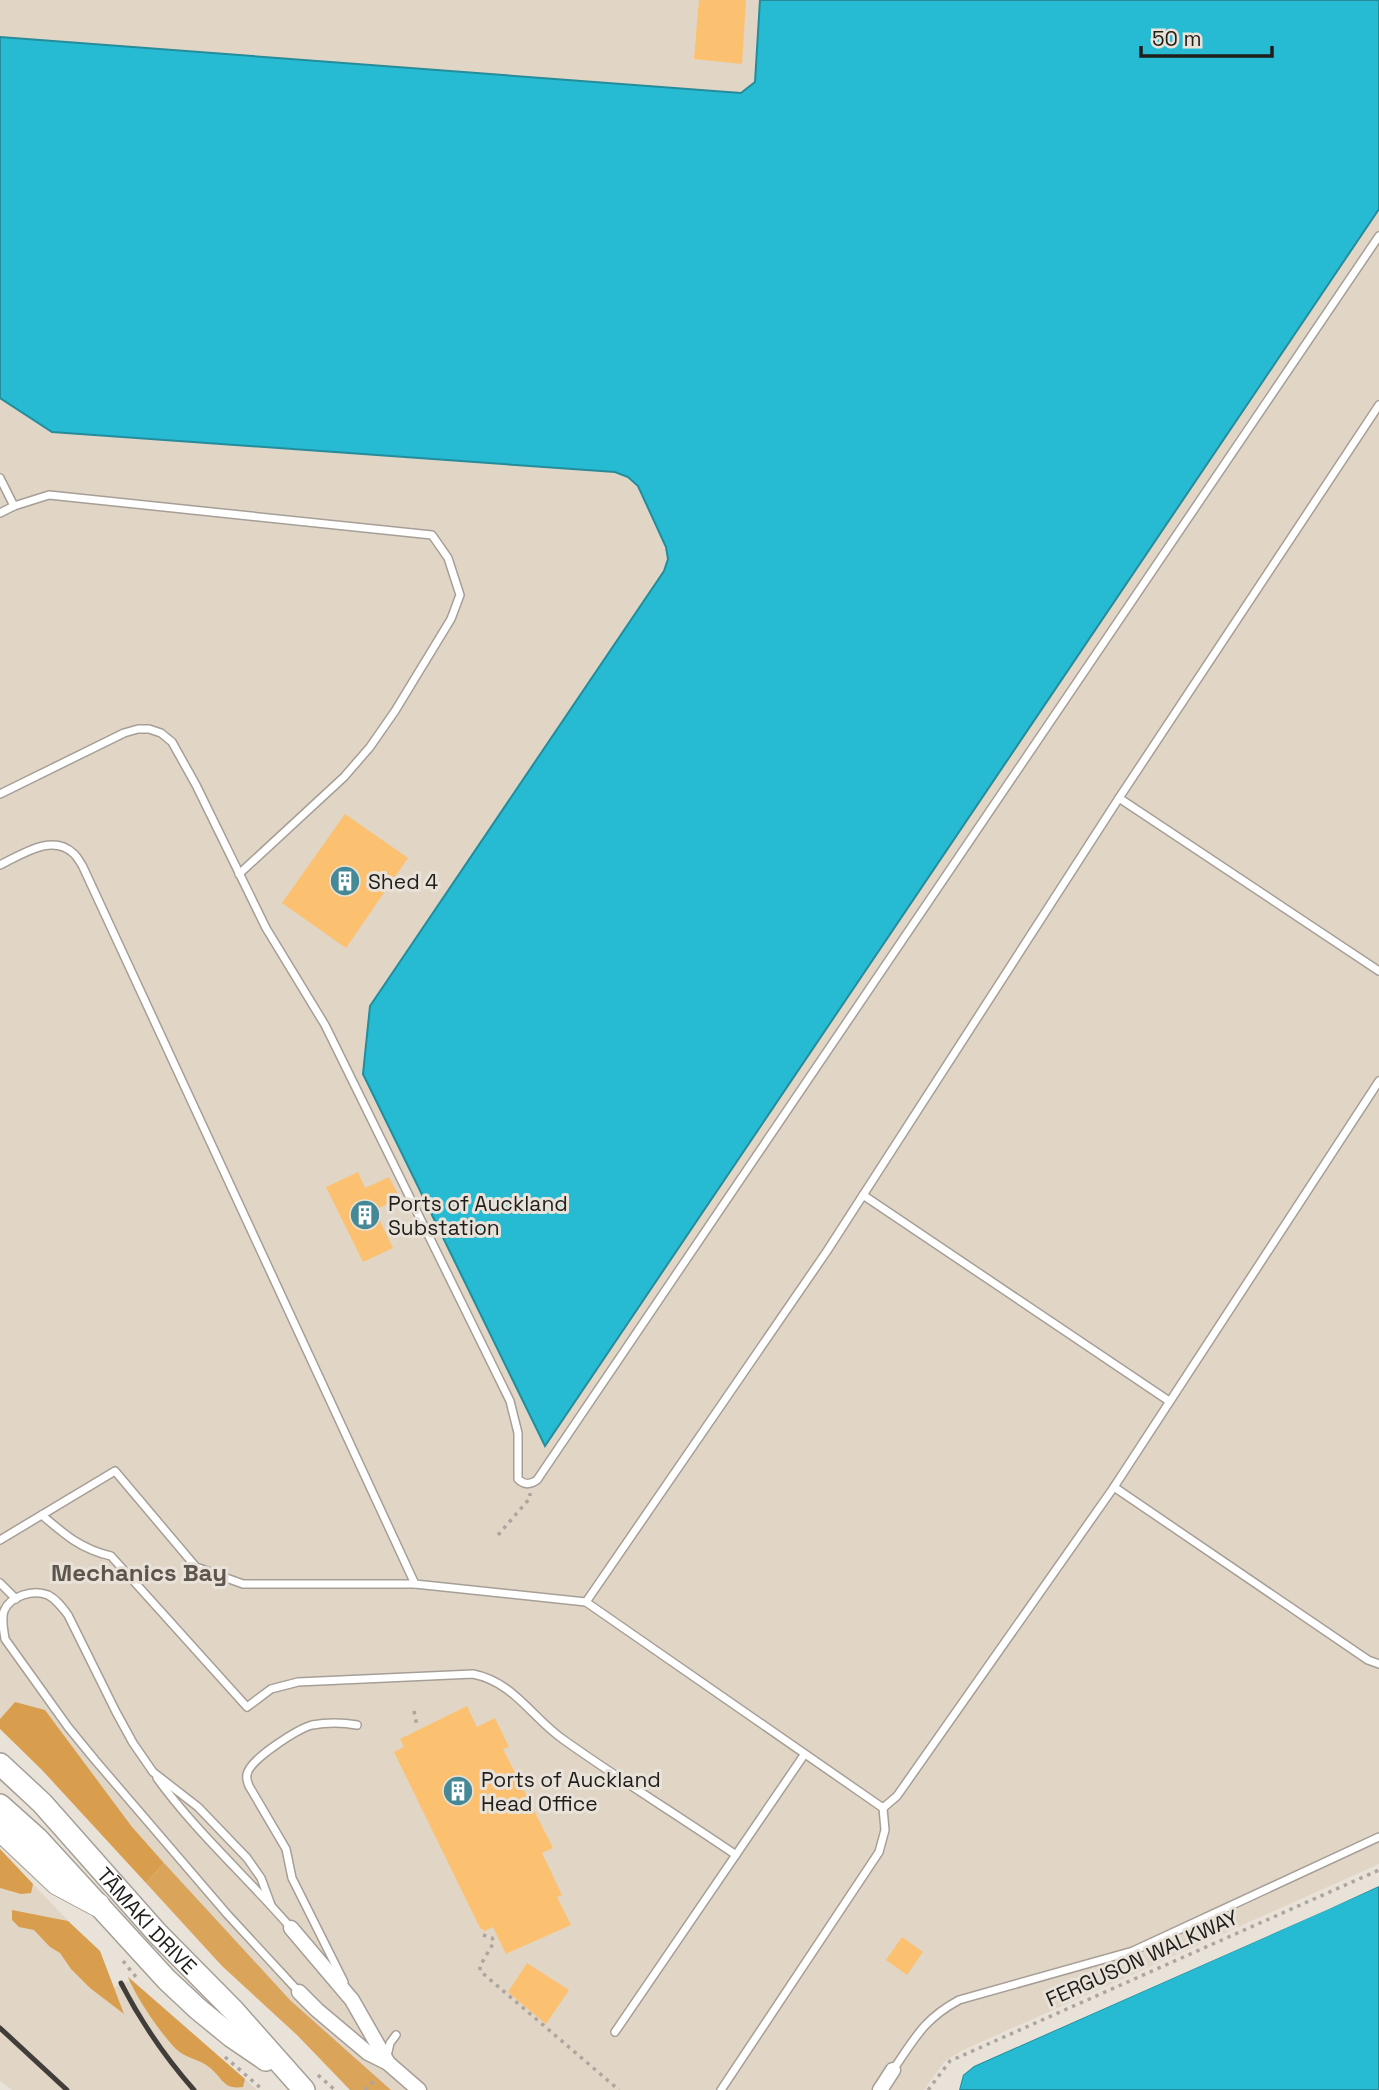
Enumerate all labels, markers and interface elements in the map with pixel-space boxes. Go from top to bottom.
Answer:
scale bar [1141,14,1272,58]
text: 50 m [1152,25,1202,52]
building icon: Shed 4 [328,864,362,898]
place label: Shed 4 [368,868,438,895]
place label: Ports of Auckland Substation [388,1190,568,1241]
building icon: Ports of Auckland Substation [348,1198,382,1232]
district label: Mechanics Bay [51,1557,227,1588]
place label: Ports of Auckland Head Office [481,1766,661,1817]
building icon: Ports of Auckland Head Office [441,1774,475,1808]
street label: TĀMAKI DRIVE [91,1861,203,1980]
street label: FERGUSON WALKWAY [1042,1903,1243,2013]

